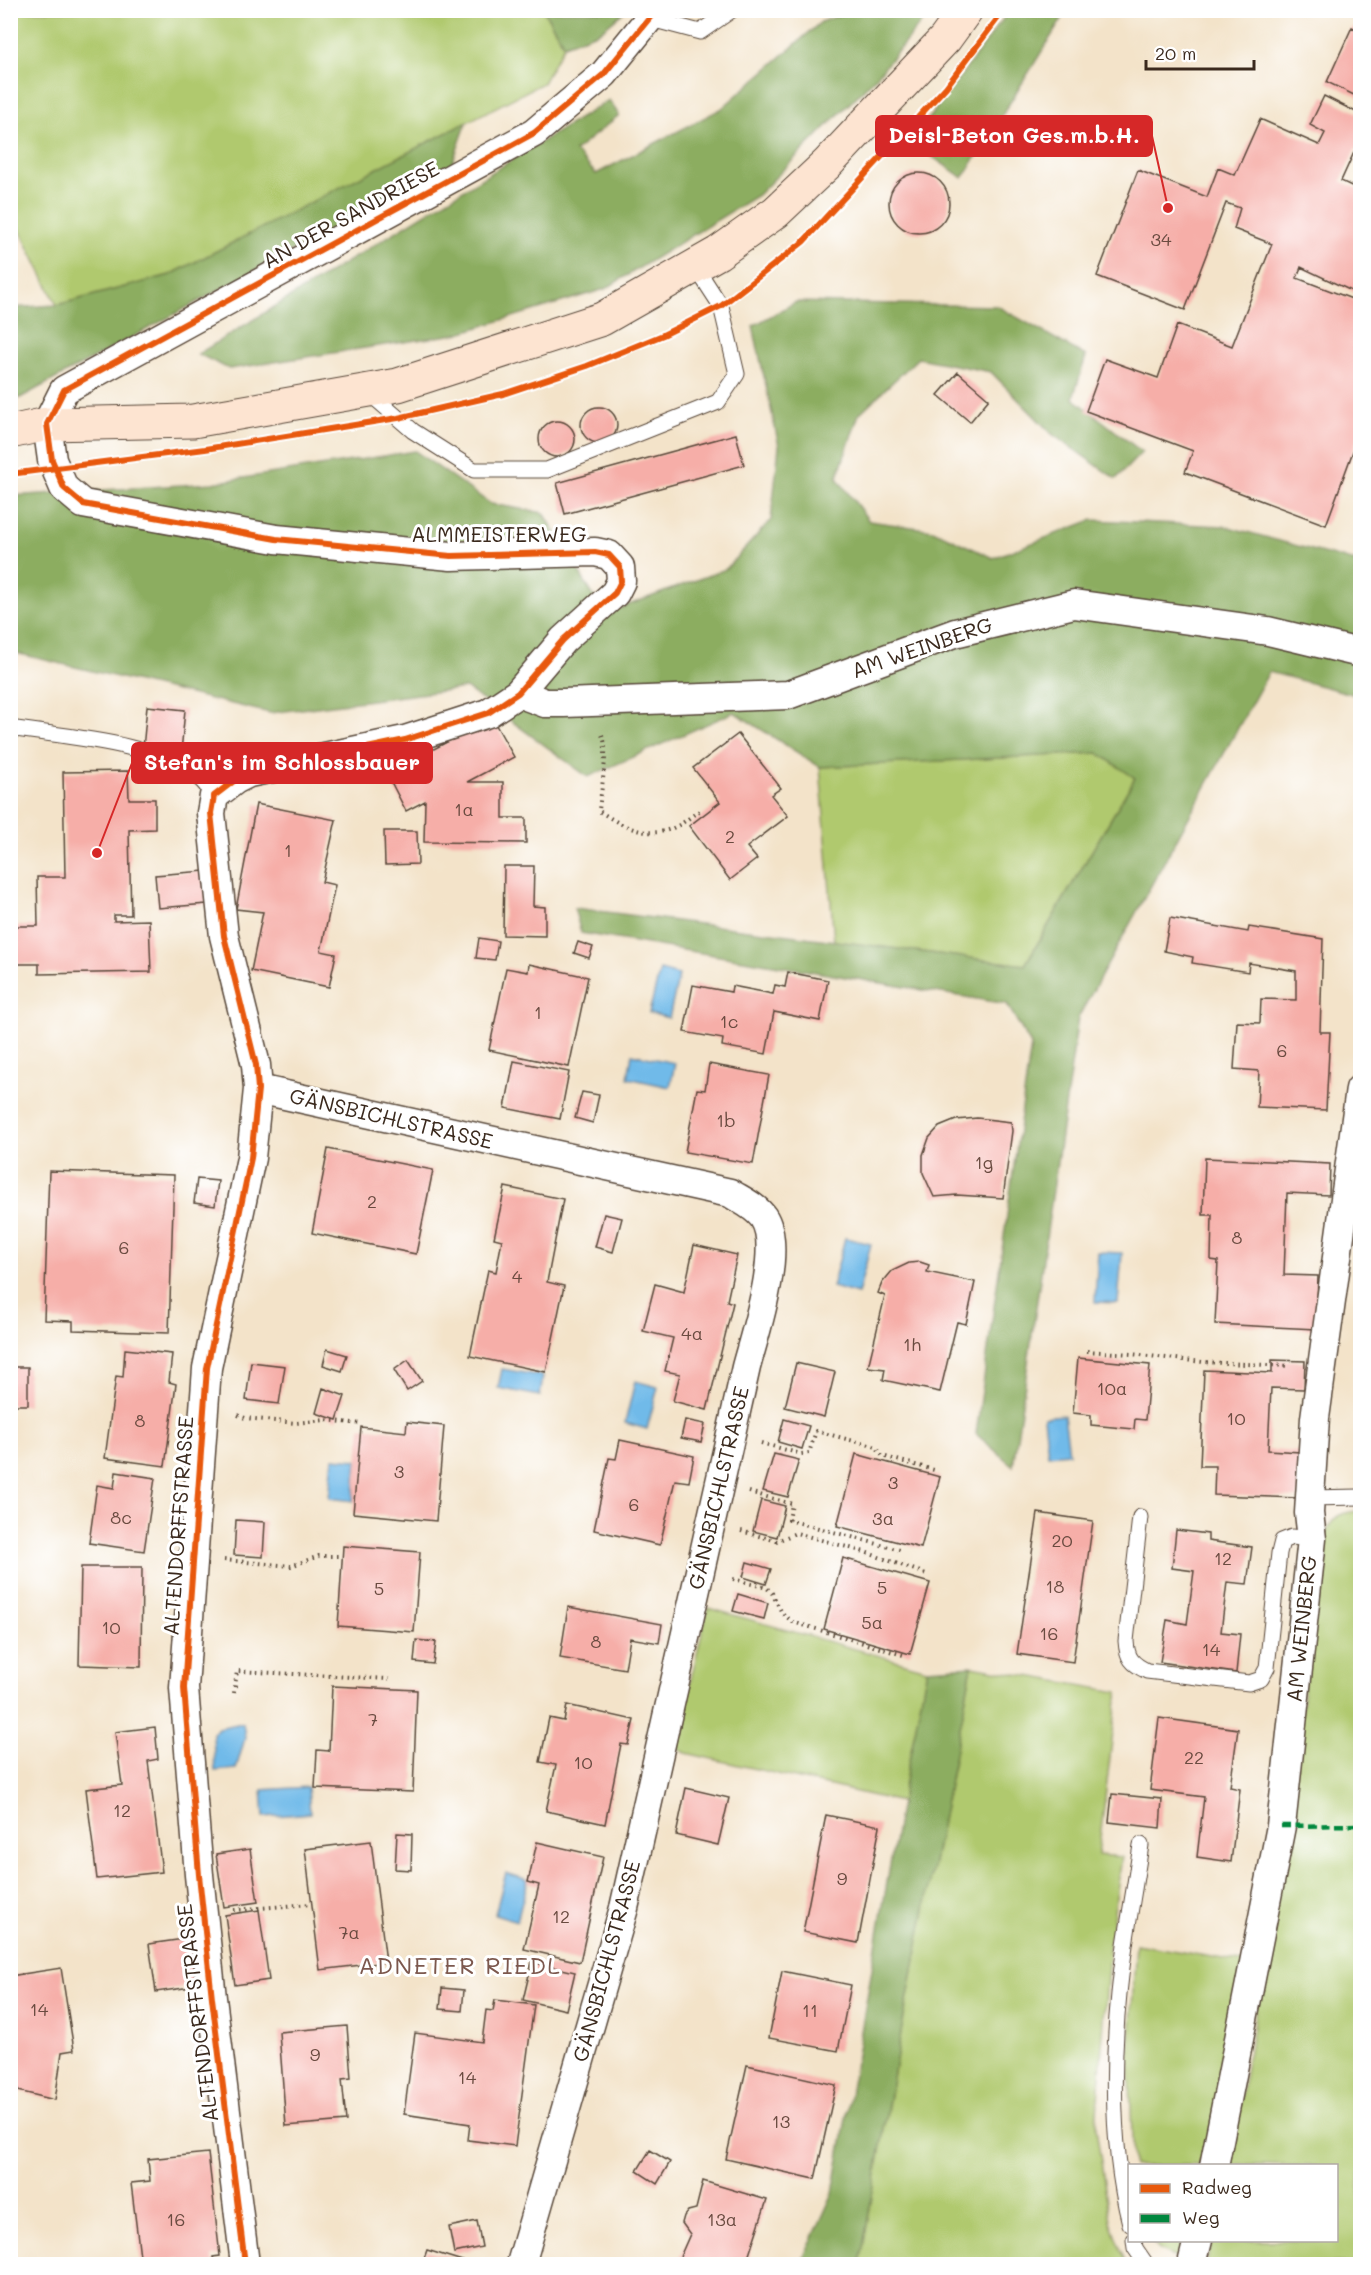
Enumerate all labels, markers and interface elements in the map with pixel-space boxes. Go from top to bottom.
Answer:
scale bar [1146,33,1254,71]
text: 20 m [1155,41,1196,65]
callout: Deisl-Beton Ges.m.b.H. [876,116,1152,156]
text: Deisl-Beton Ges.m.b.H. [888,120,1140,149]
street label: AN DER SANDRIESE [257,154,444,274]
house number: 34 [1150,227,1172,251]
street label: ALMMEISTERWEG [411,520,587,547]
street label: AM WEINBERG [847,610,996,683]
callout: Stefan's im Schlossbauer [132,743,432,783]
text: Stefan's im Schlossbauer [144,747,420,776]
house number: 1a [454,797,474,821]
house number: 2 [725,824,735,848]
house number: 1 [284,838,292,862]
house number: 1 [534,1000,542,1024]
house number: 1c [720,1009,738,1033]
house number: 6 [1277,1038,1287,1062]
street label: GÄNSBICHLSTRASSE [287,1081,496,1154]
house number: 1b [716,1108,736,1132]
house number: 1g [975,1150,993,1174]
house number: 2 [367,1189,377,1213]
house number: 8 [1232,1225,1243,1249]
house number: 6 [119,1235,129,1259]
house number: 4 [512,1264,523,1288]
house number: 4a [681,1321,703,1345]
house number: 1h [903,1332,921,1356]
house number: 10a [1097,1376,1127,1400]
street label: GÄNSBICHLSTRASSE [681,1383,754,1592]
house number: 10 [1226,1406,1246,1430]
house number: 8 [135,1408,146,1432]
street label: ALTENDORFFSTRASSE [156,1415,199,1637]
house number: 3 [394,1459,404,1483]
house number: 3 [888,1470,898,1494]
house number: 6 [629,1492,639,1516]
house number: 8c [110,1505,132,1529]
house number: 3a [872,1506,894,1530]
house number: 20 [1051,1528,1073,1552]
house number: 12 [1214,1546,1232,1570]
street label: AM WEINBERG [1279,1554,1322,1703]
house number: 18 [1046,1574,1065,1598]
house number: 5 [877,1575,887,1599]
house number: 5 [374,1576,384,1600]
house number: 5a [861,1610,883,1634]
house number: 10 [101,1615,121,1639]
house number: 16 [1040,1621,1058,1645]
house number: 8 [591,1629,602,1653]
house number: 14 [1202,1637,1221,1661]
house number: 7 [368,1707,378,1731]
house number: 22 [1184,1745,1204,1769]
house number: 10 [573,1750,593,1774]
house number: 12 [113,1798,131,1822]
street label: GÄNSBICHLSTRASSE [566,1857,645,2064]
house number: 9 [837,1866,848,1890]
street label: ALTENDORFFSTRASSE [170,1902,223,2124]
house number: 12 [552,1904,570,1928]
house number: 7a [338,1920,360,1944]
district label: ADNETER RIEDL [358,1949,562,1980]
house number: 14 [30,1997,49,2021]
house number: 11 [802,1998,818,2022]
house number: 9 [310,2042,321,2066]
house number: 14 [458,2065,477,2089]
house number: 13 [772,2109,790,2133]
legend [1128,2164,1338,2242]
text: Radweg [1182,2175,1252,2199]
text: Weg [1182,2205,1219,2229]
house number: 16 [167,2207,185,2231]
house number: 13a [707,2207,737,2231]

